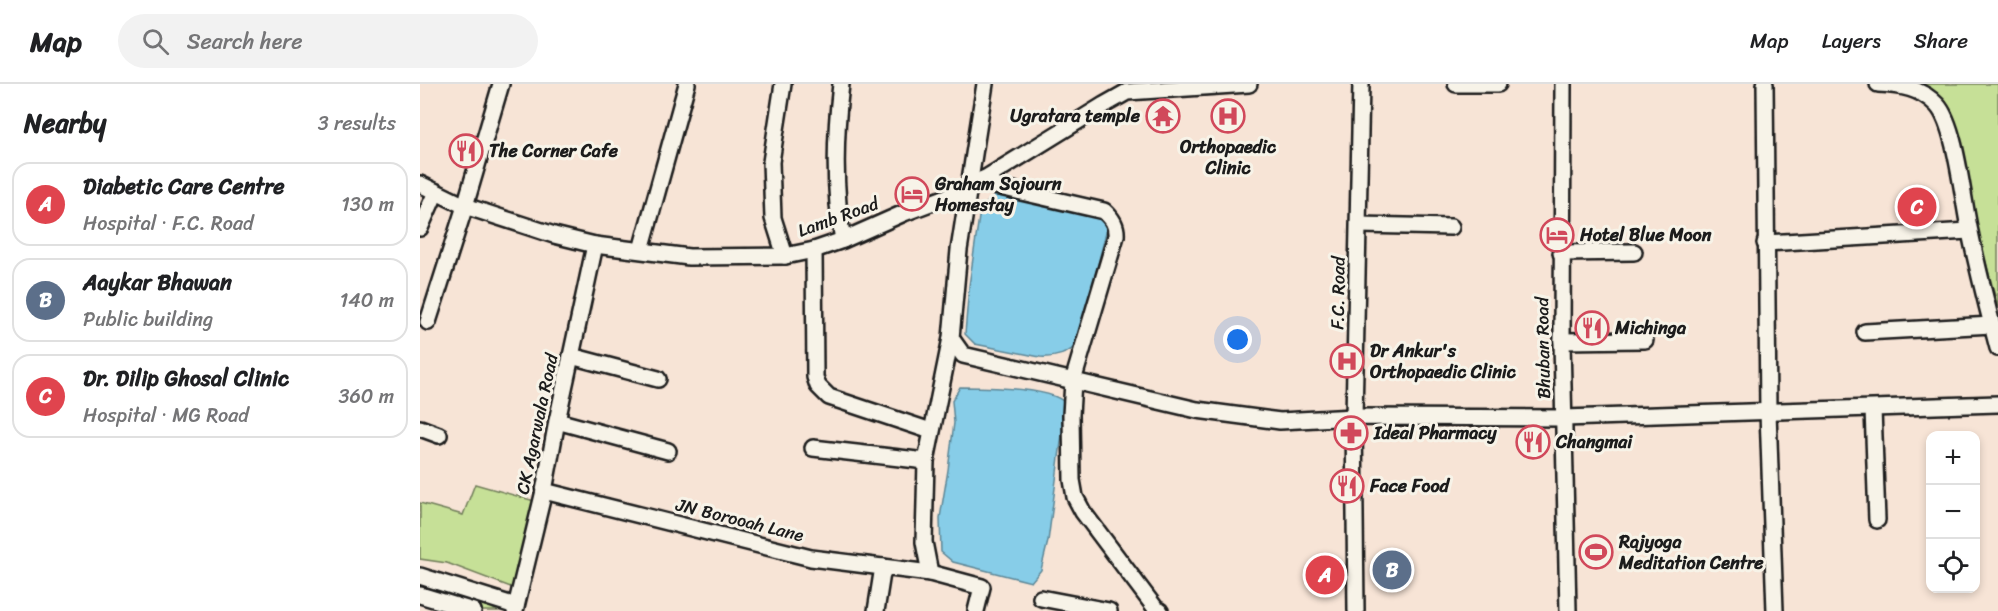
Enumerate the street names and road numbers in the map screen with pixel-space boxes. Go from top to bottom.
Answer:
street label: Lamb Road [793,187,884,246]
street label: F.C. Road [1321,255,1355,330]
street label: Bhuban Road [1526,295,1560,399]
street label: CK Agarwala Road [506,349,568,497]
street label: JN Borooah Lane [672,488,808,551]

